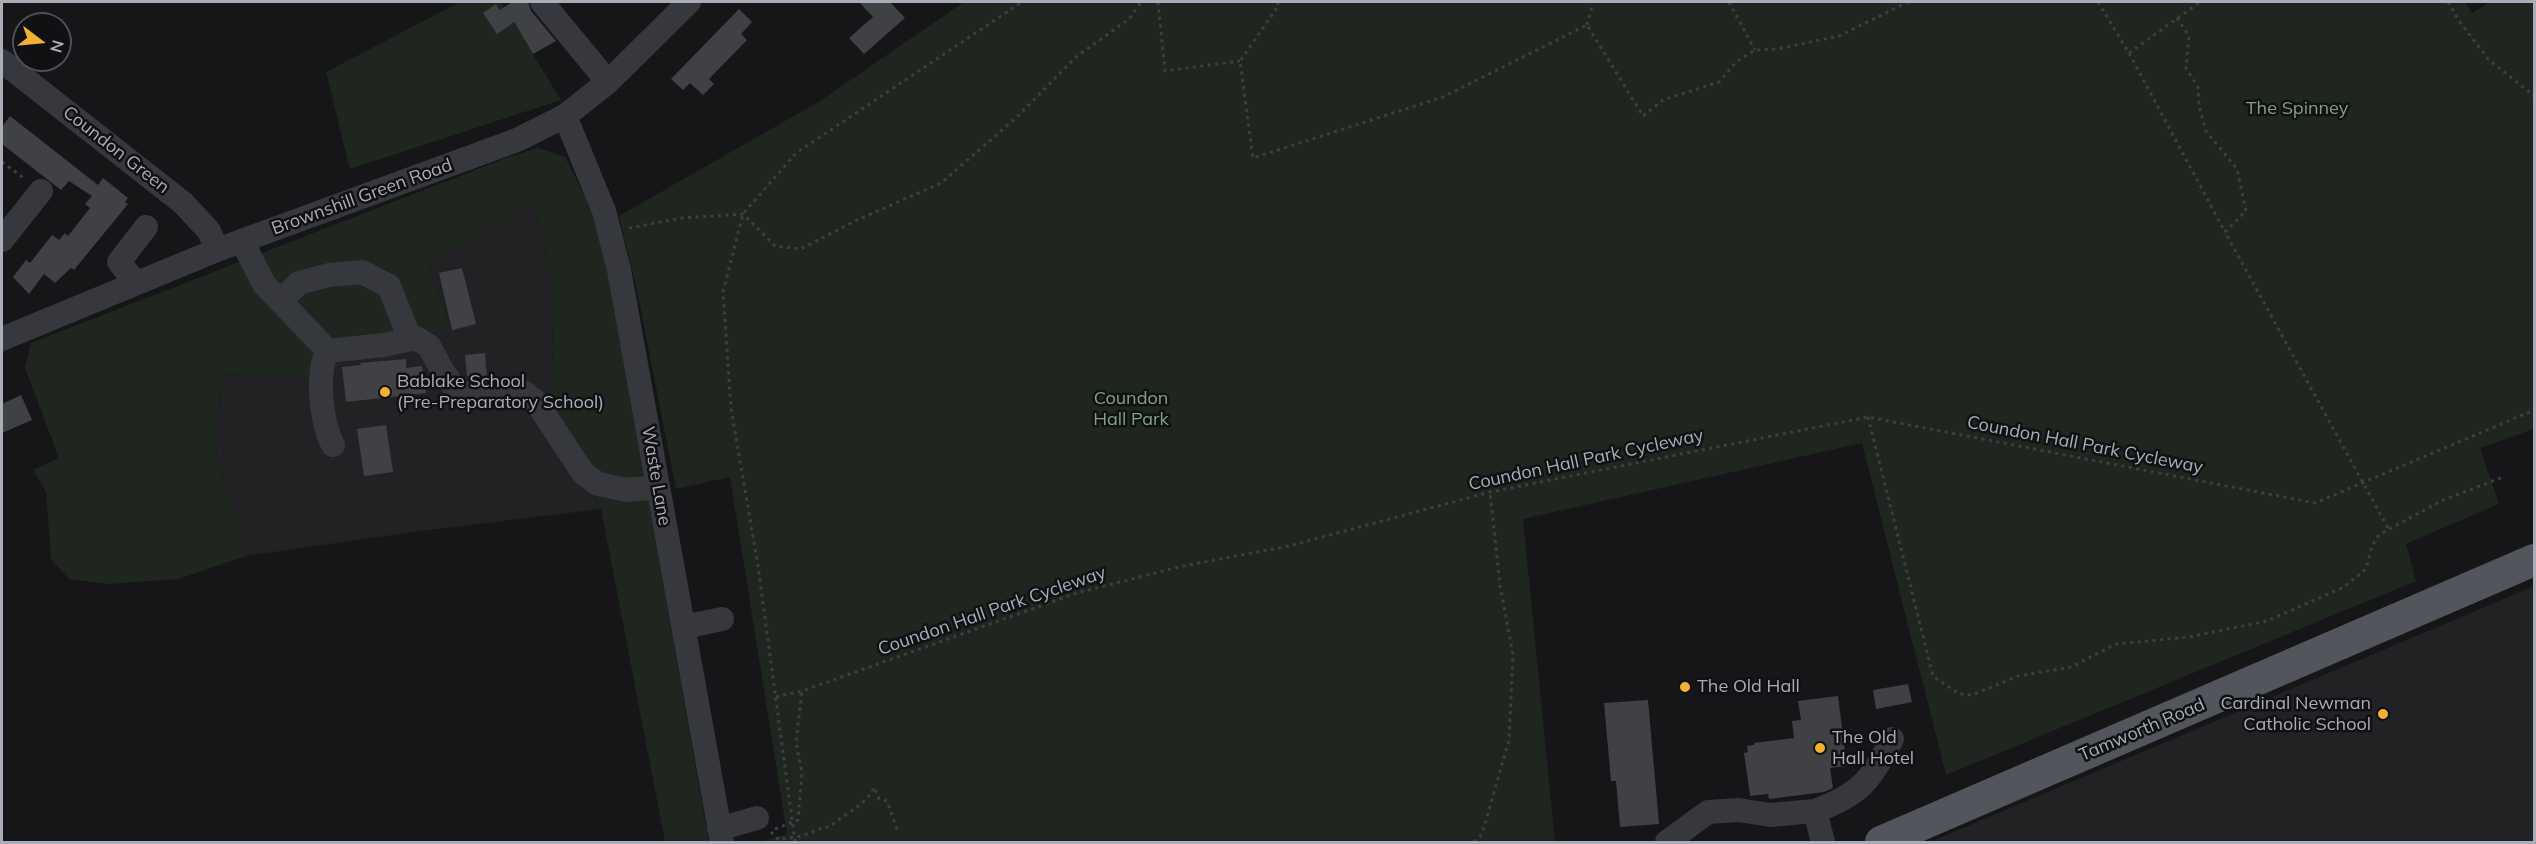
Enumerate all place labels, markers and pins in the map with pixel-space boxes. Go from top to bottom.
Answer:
place label: Bablake School (Pre-Preparatory School) [397,371,604,413]
marker: Bablake School (Pre-Preparatory School) [378,385,392,399]
place label: The Old Hall [1697,676,1800,698]
marker: The Old Hall [1678,680,1692,694]
place label: Cardinal Newman Catholic School [2220,693,2371,736]
marker: Cardinal Newman Catholic School [2376,707,2390,721]
place label: The Old Hall Hotel [1832,727,1914,770]
marker: The Old Hall Hotel [1813,741,1827,755]

